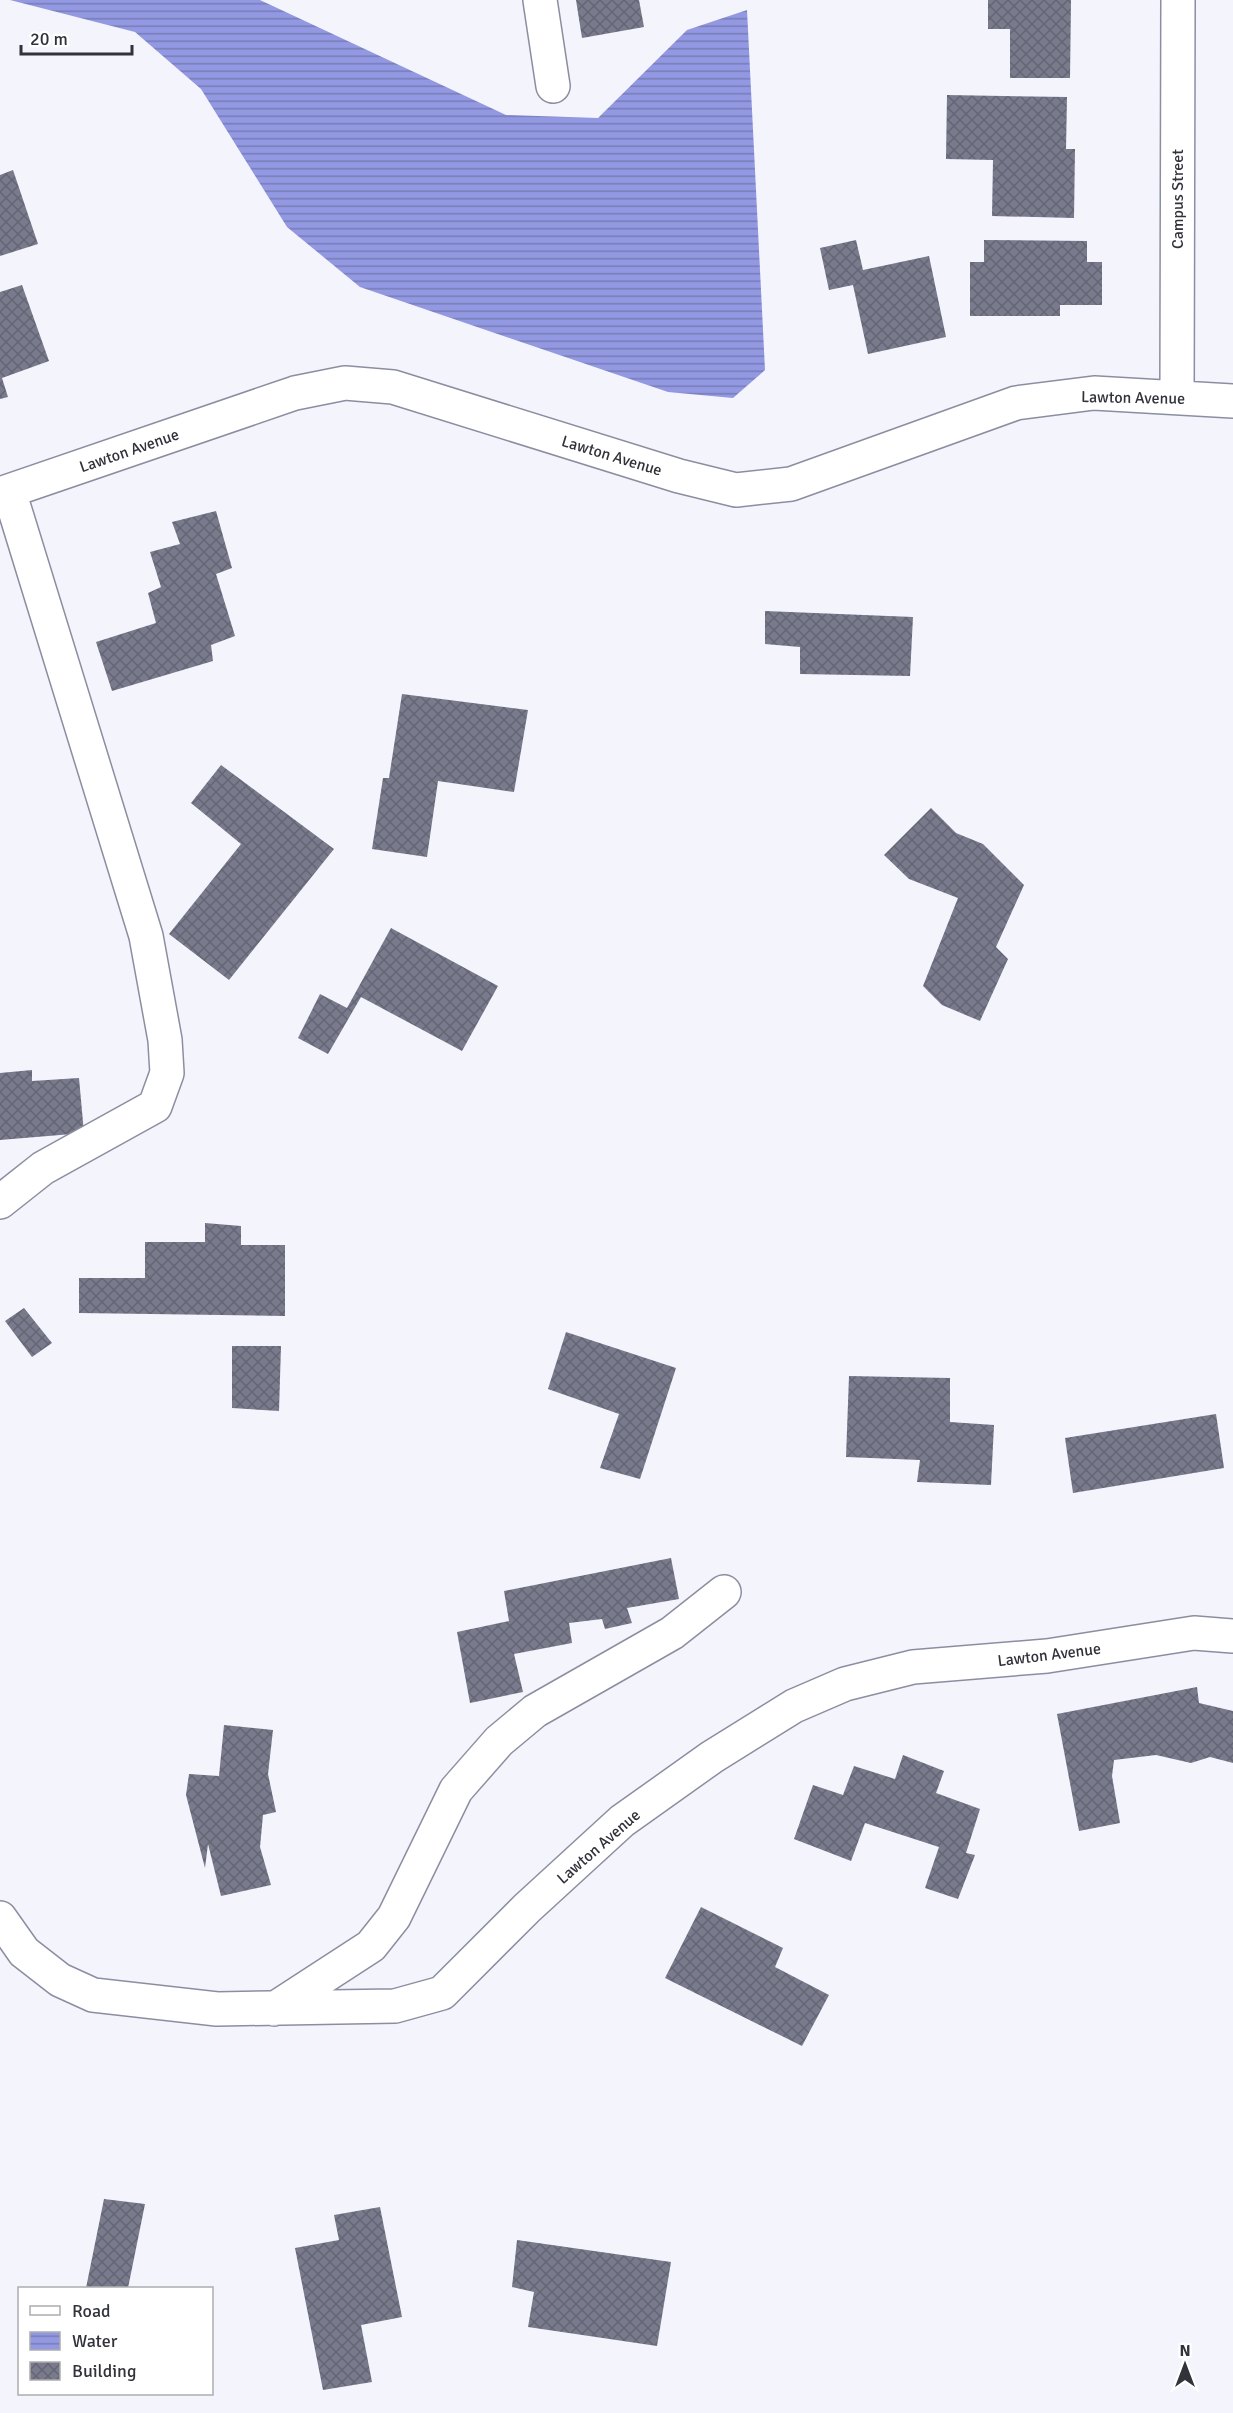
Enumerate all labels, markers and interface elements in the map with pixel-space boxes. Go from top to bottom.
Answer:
scale bar [21,18,132,56]
text: 20 m [30,28,68,50]
street label: Campus Street [1168,149,1188,249]
street label: Lawton Avenue [1081,387,1185,409]
street label: Lawton Avenue [77,425,182,477]
street label: Lawton Avenue [559,431,664,481]
street label: Lawton Avenue [996,1639,1102,1671]
street label: Lawton Avenue [553,1805,644,1888]
legend [18,2287,213,2395]
text: Road [72,2300,111,2322]
text: Water [72,2330,118,2352]
north arrow [1155,2335,1215,2395]
text: N [1179,2341,1191,2361]
text: Building [72,2360,136,2382]

